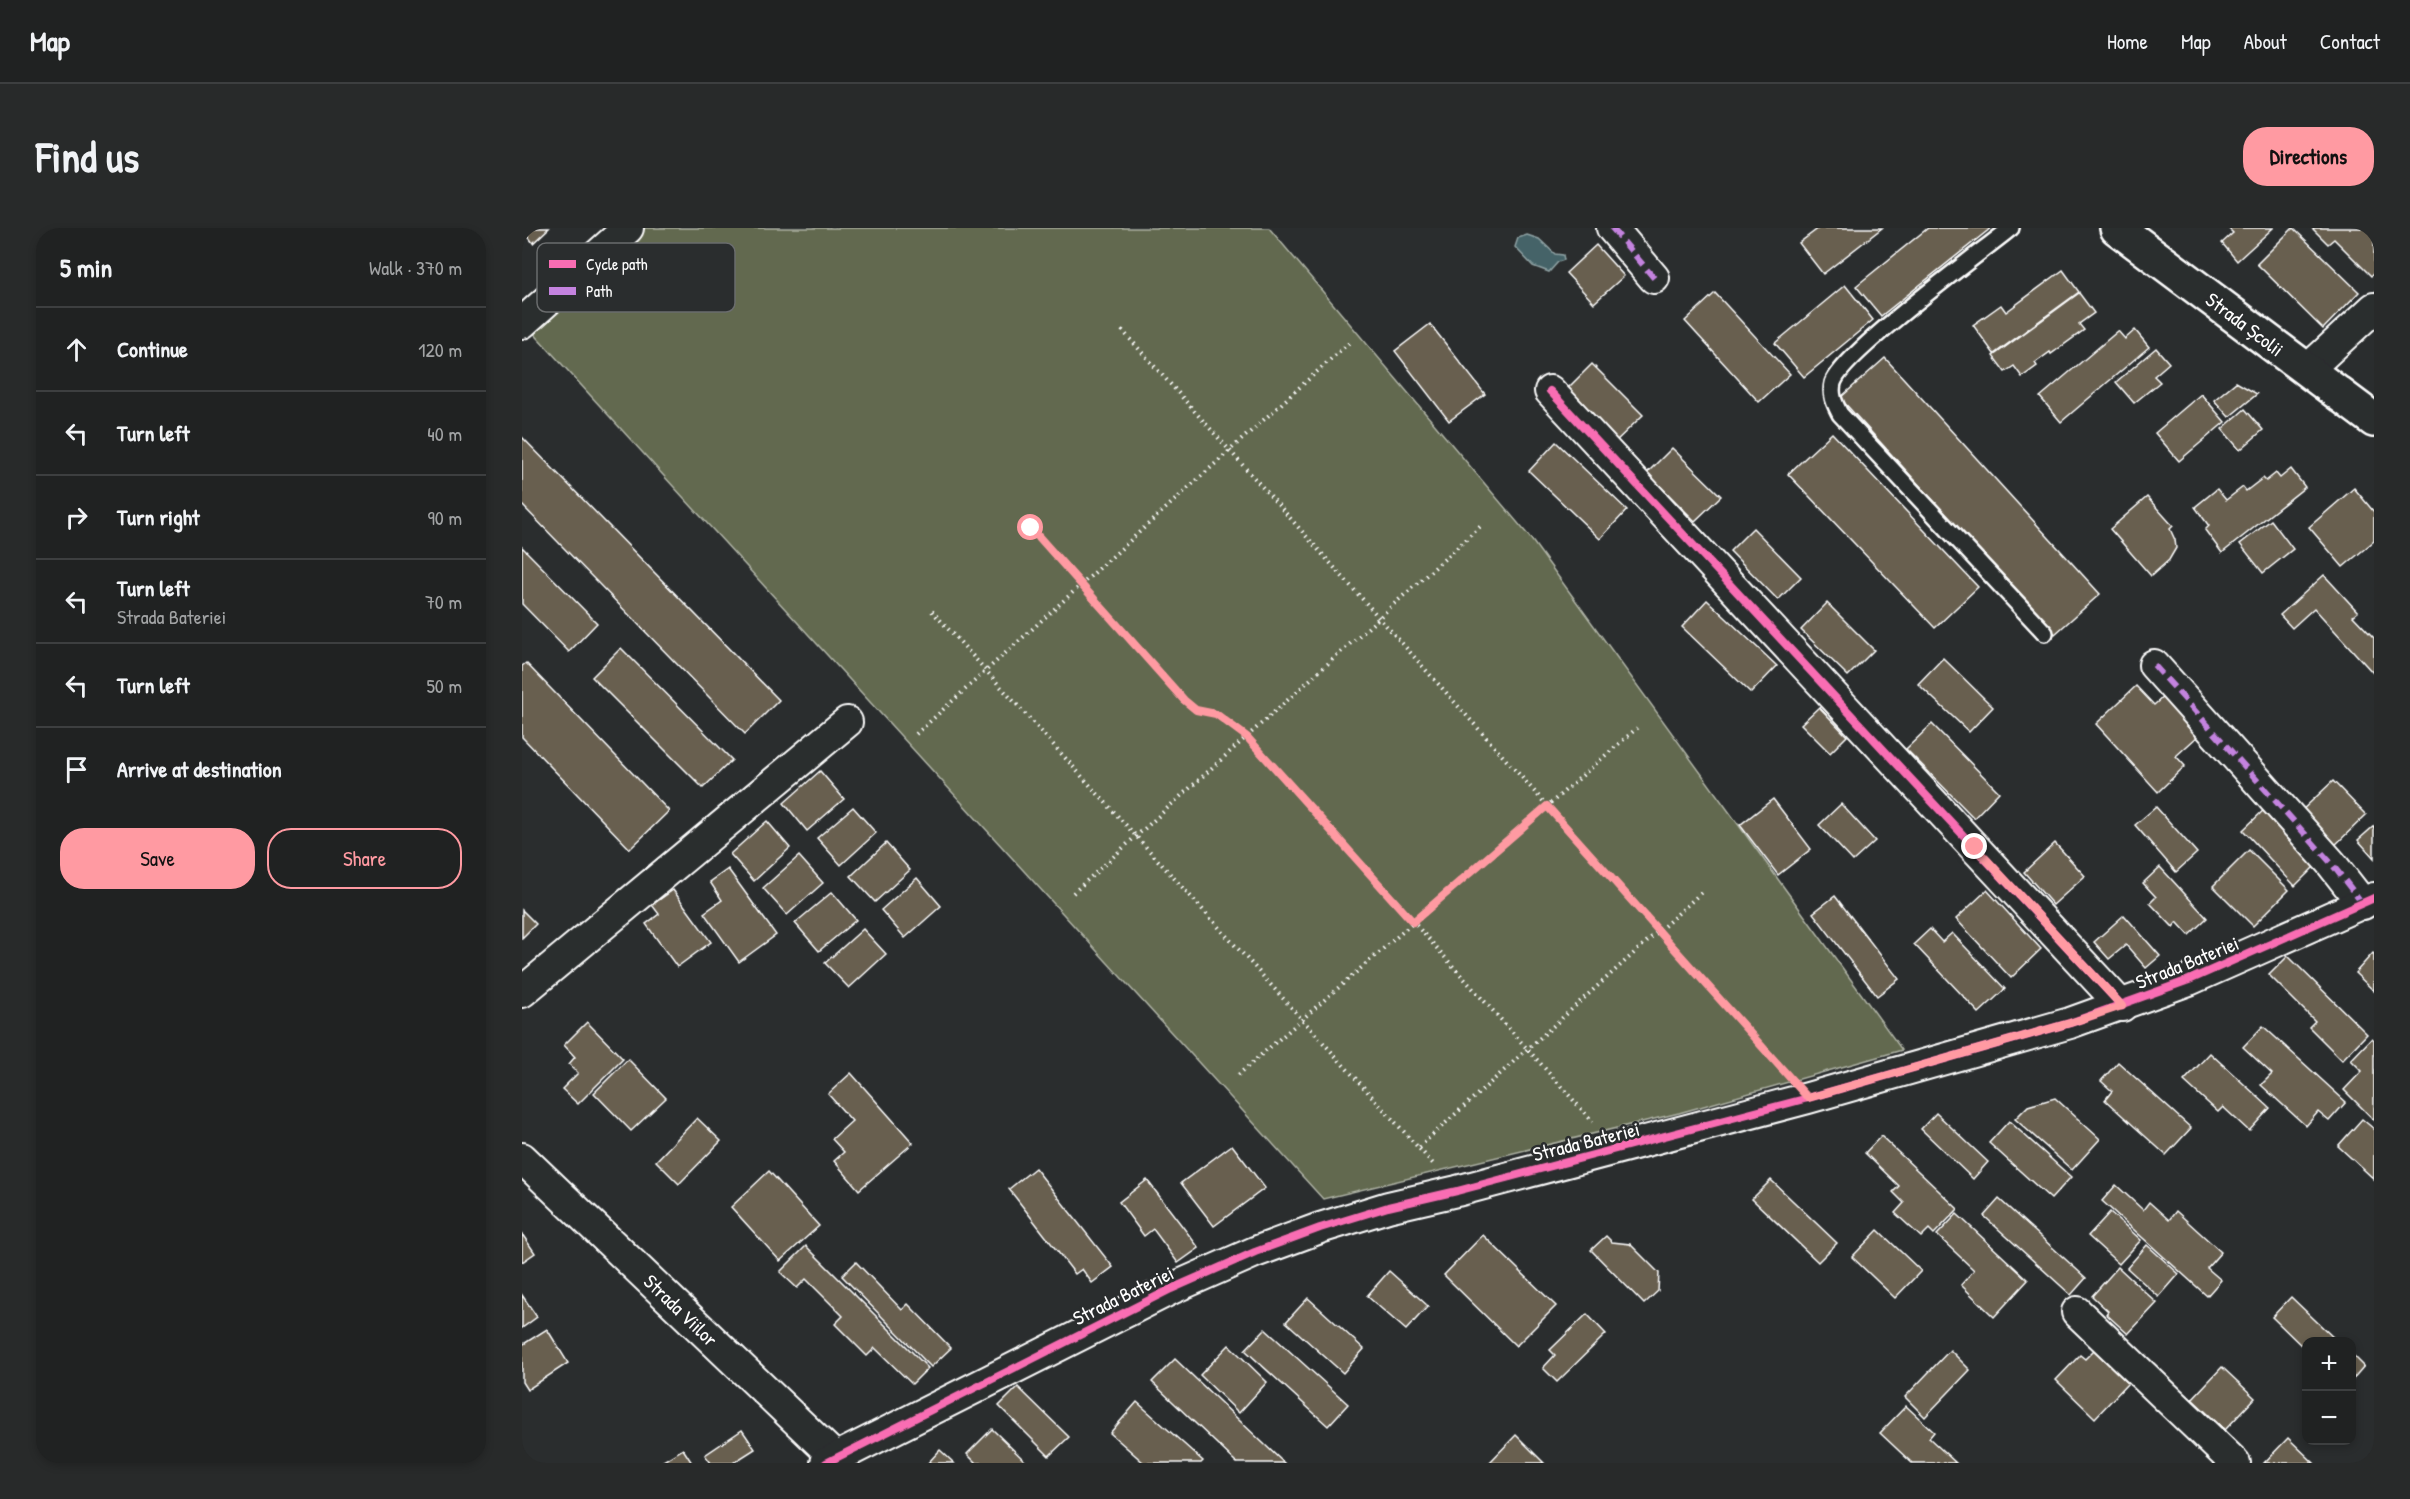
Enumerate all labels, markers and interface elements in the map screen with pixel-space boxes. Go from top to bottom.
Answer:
text: Map [30,22,70,60]
text: Home [2107,27,2148,56]
text: Map [2181,27,2211,56]
text: About [2244,27,2287,56]
text: Contact [2320,27,2380,56]
button: Directions [2243,127,2374,186]
text: Find us [36,128,139,185]
legend [537,243,735,312]
text: 5 min [60,250,112,285]
text: Cycle path [586,253,648,275]
text: Walk · 370 m [369,254,462,281]
text: Path [586,280,612,302]
street label: Strada Școlii [2200,286,2290,362]
icon: ahead [60,333,93,366]
text: Continue [117,334,188,364]
text: 120 m [418,336,462,363]
icon: left [60,417,93,450]
text: Turn left [117,418,190,448]
text: 40 m [427,420,462,447]
icon: right [60,501,93,534]
text: Turn right [117,502,200,532]
text: 90 m [428,504,462,531]
route start [1017,514,1043,540]
text: Turn left [117,573,190,603]
icon: left [60,585,93,618]
text: 70 m [425,588,462,615]
text: Strada Bateriei [117,603,226,630]
icon: left [60,669,93,702]
text: Turn left [117,670,190,700]
text: 50 m [426,672,462,699]
icon: arrive [60,753,93,786]
text: Arrive at destination [117,754,282,784]
button: Save [60,828,255,889]
button: Share [267,828,462,889]
route end [1961,833,1987,859]
street label: Strada Bateriei [2131,929,2243,995]
street label: Strada Bateriei [1530,1115,1642,1167]
street label: Strada Bateriei [1068,1259,1178,1331]
street label: Strada Viilor [638,1268,724,1352]
map controls [2302,1337,2356,1445]
button: + [2302,1337,2356,1391]
button: − [2302,1391,2356,1445]

